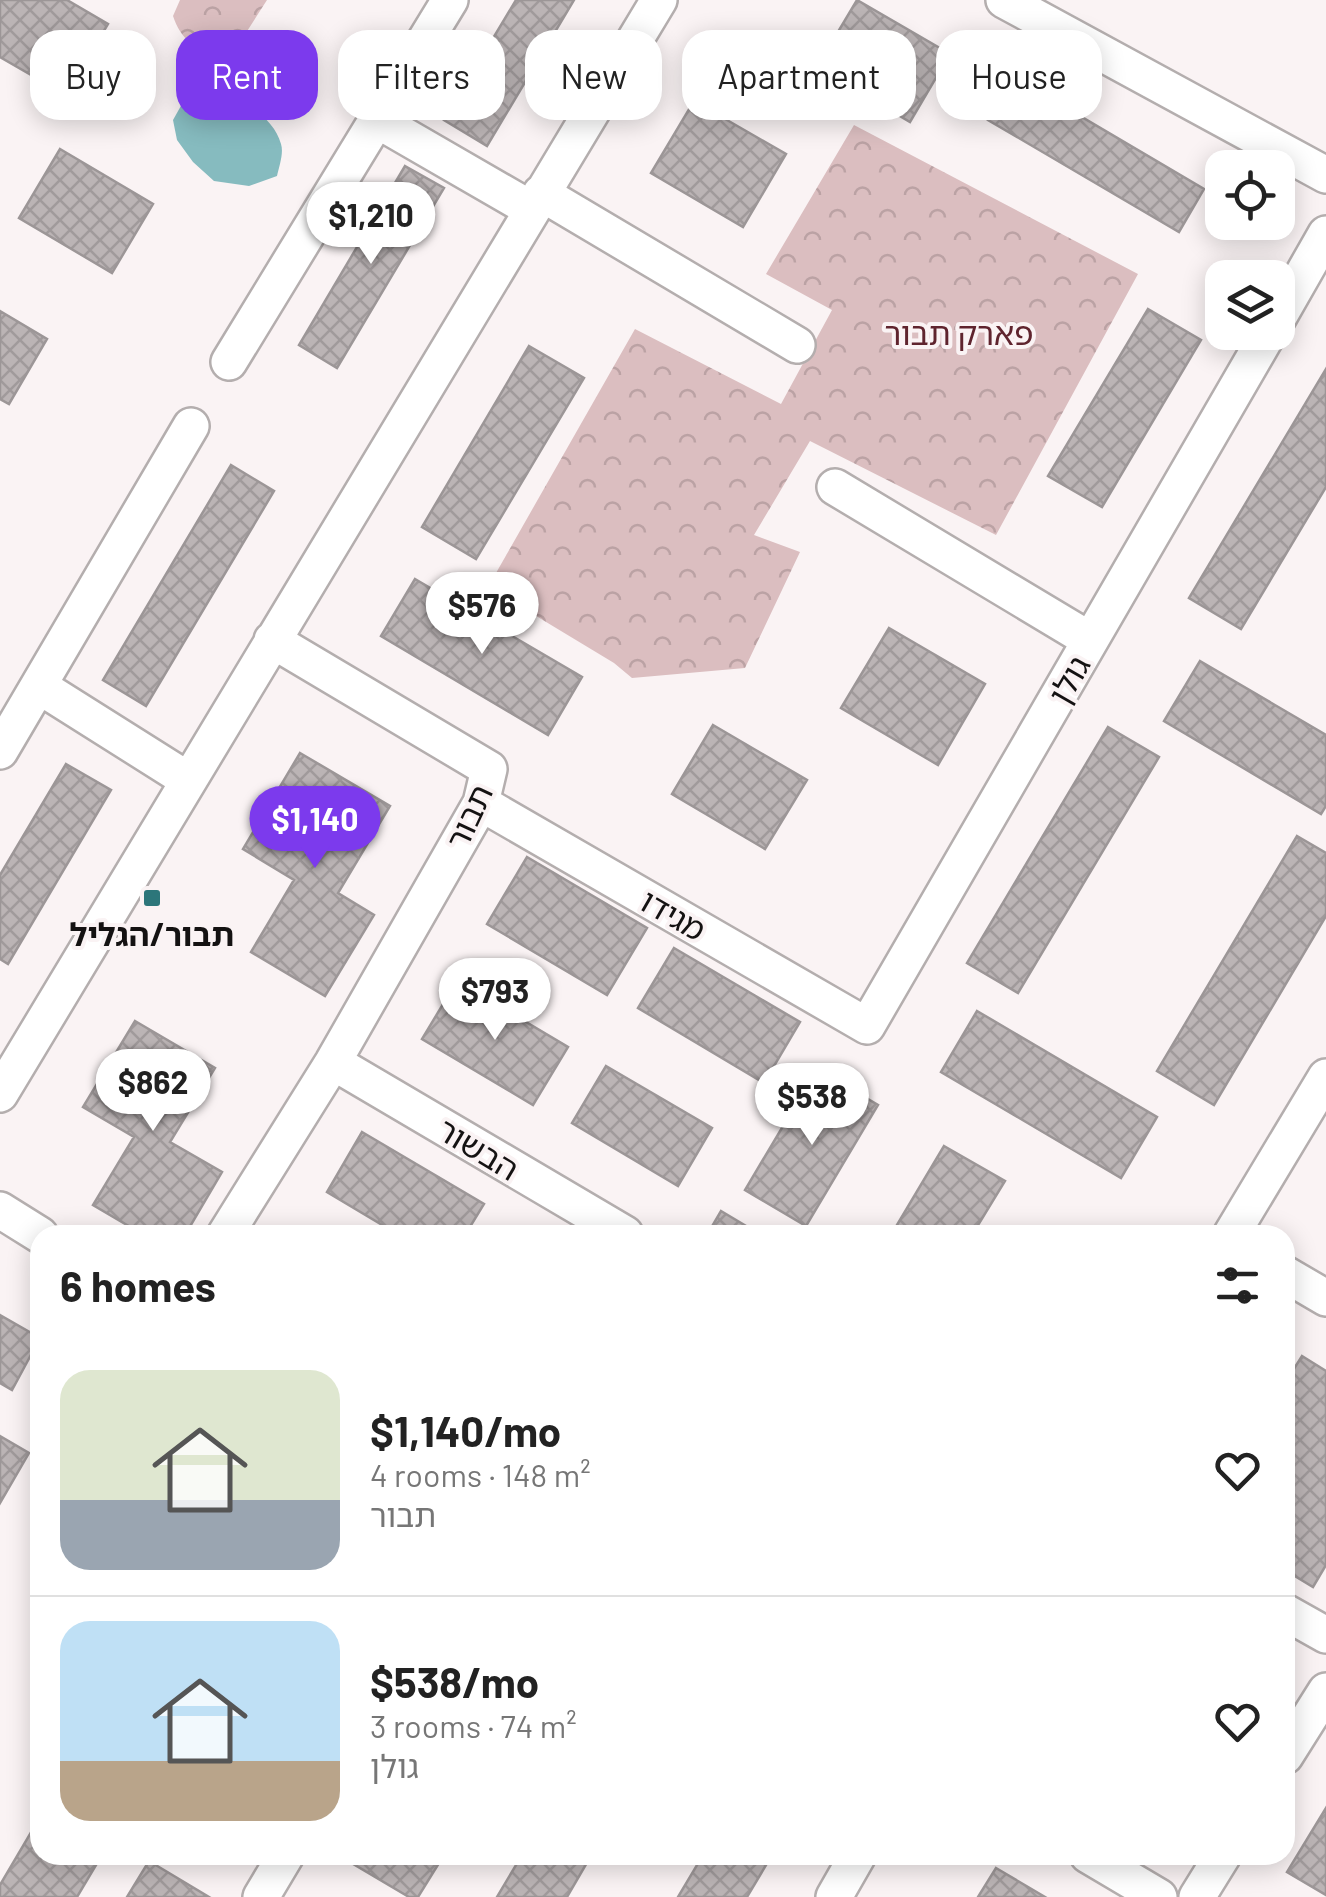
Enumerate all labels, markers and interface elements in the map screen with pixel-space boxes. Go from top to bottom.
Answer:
chip: Buy [30,30,156,120]
chip: Rent [176,30,318,120]
chip: Filters [338,30,505,120]
chip: New [525,30,662,120]
chip: Apartment [682,30,916,120]
chip: House [936,30,1102,120]
map controls [1205,150,1295,350]
button: locate [1205,150,1295,240]
pin: $1,210 [290,182,452,267]
text: $1,210 [328,195,414,233]
button: layers [1205,260,1295,350]
park label: פארק תבור [885,313,1033,351]
pin: $576 [423,572,541,657]
text: $576 [448,585,516,623]
street label: גולן [1039,648,1097,710]
street label: תבור [437,778,499,854]
pin: $1,140 [234,786,396,871]
text: $1,140 [271,799,359,837]
street label: מגידו [635,880,713,948]
marker: תבור/הגליל [141,887,163,909]
place label: תבור/הגליל [70,914,234,952]
pin: $793 [436,958,554,1043]
text: $793 [461,971,529,1009]
pin: $862 [94,1049,212,1134]
text: $862 [118,1062,188,1100]
pin: $538 [753,1063,871,1148]
text: $538 [777,1076,847,1114]
street label: הבשור [432,1109,526,1187]
icon: filters [1210,1258,1265,1313]
text: 6 homes [60,1260,216,1310]
text: $1,140/mo [370,1405,561,1455]
icon: home [140,1410,260,1530]
icon: heart [1210,1443,1265,1498]
text: 4 rooms · 148 m² [370,1455,591,1493]
text: תבור [370,1495,436,1533]
text: $538/mo [370,1656,539,1706]
icon: home [140,1661,260,1781]
icon: heart [1210,1694,1265,1749]
text: 3 rooms · 74 m² [370,1706,577,1744]
text: גולן [370,1746,419,1784]

